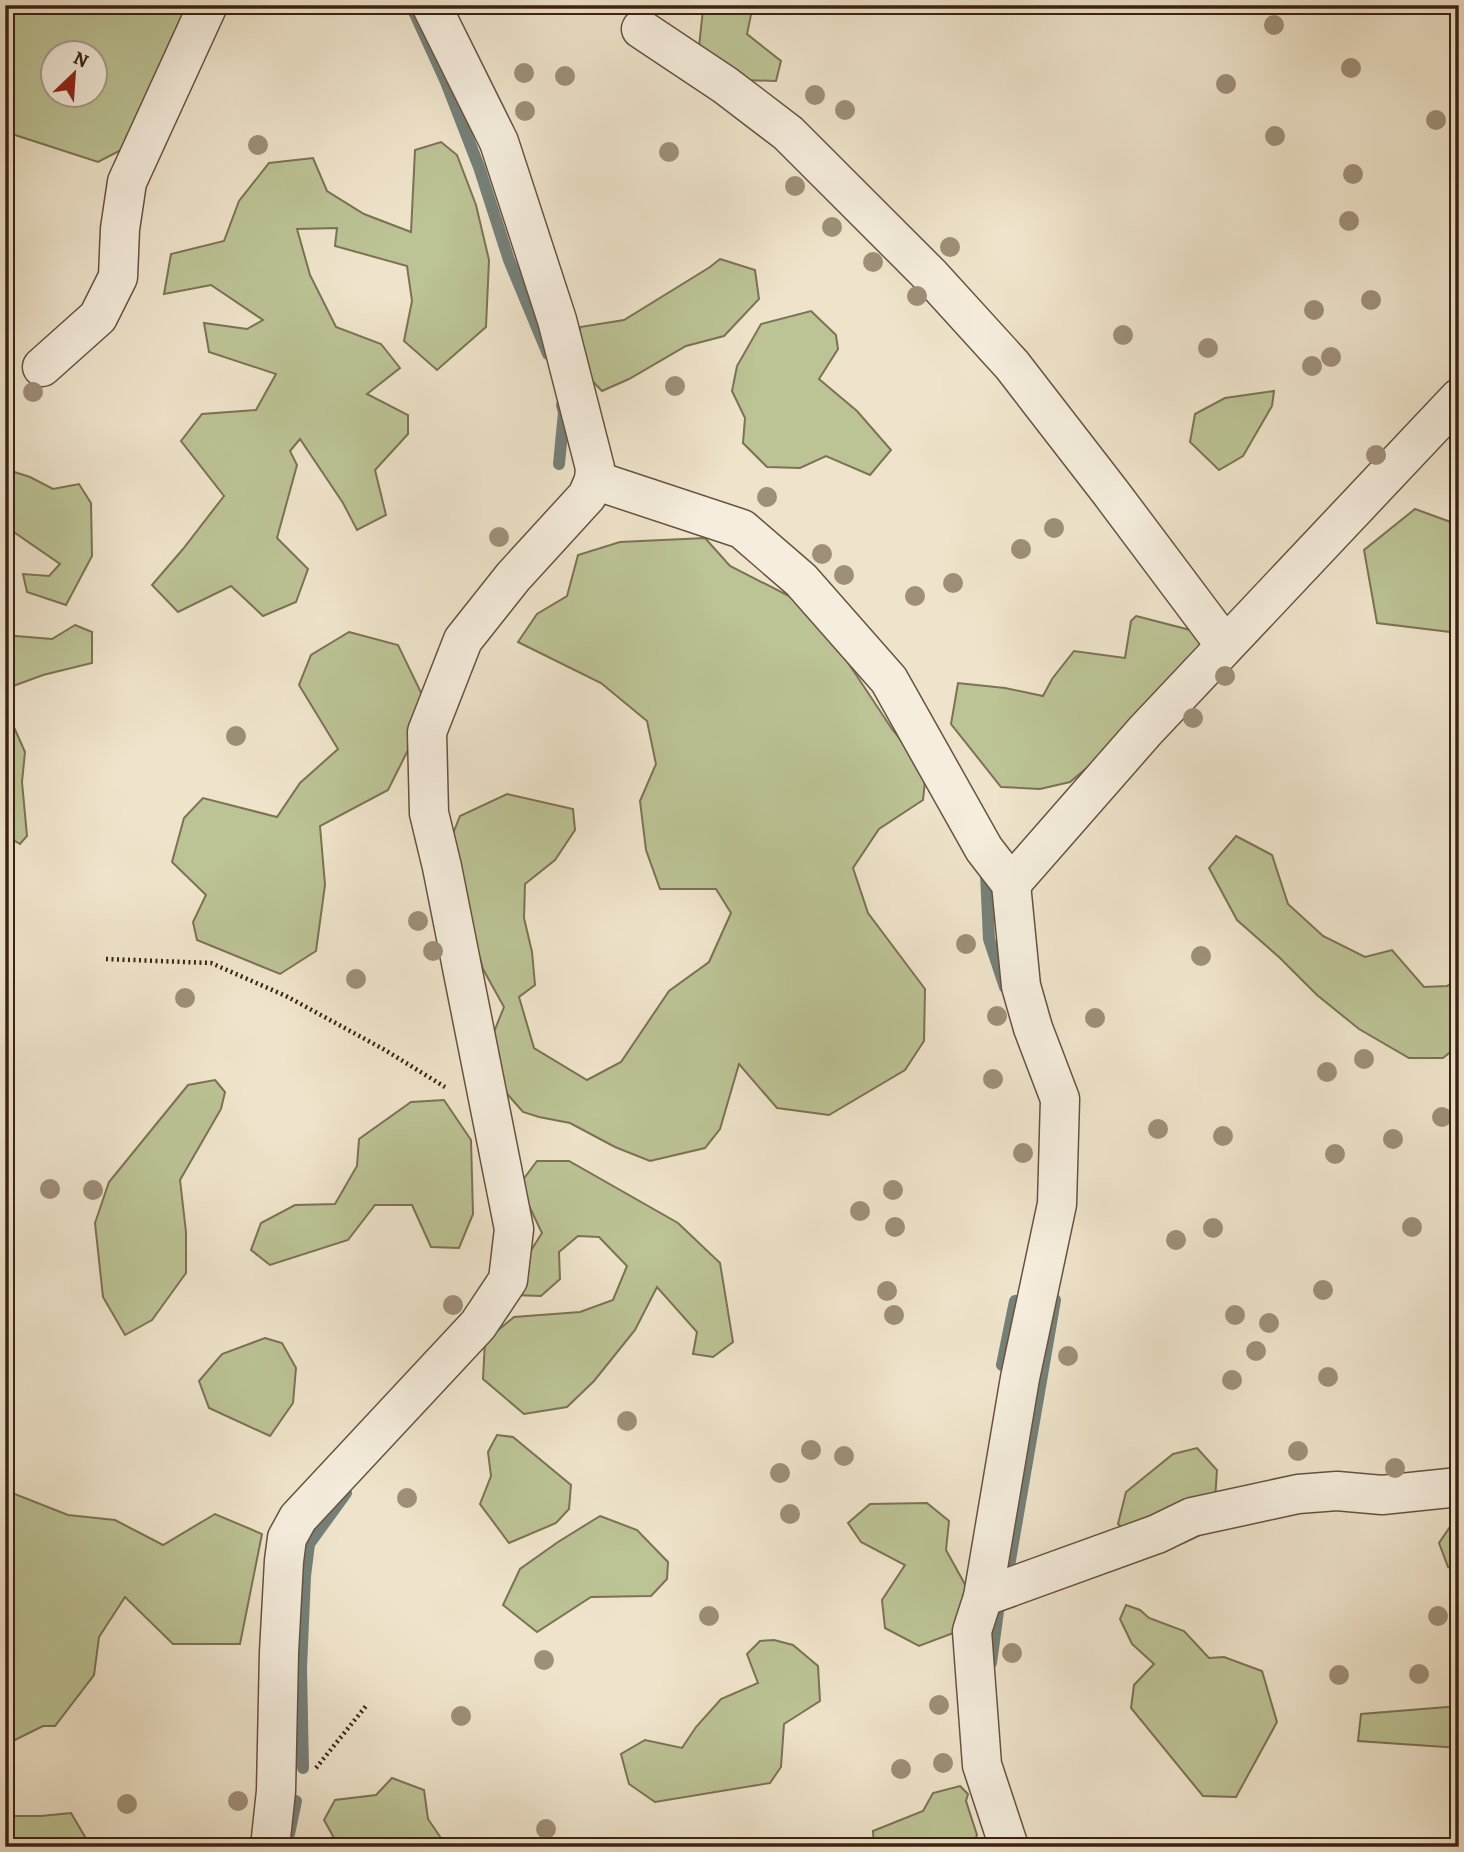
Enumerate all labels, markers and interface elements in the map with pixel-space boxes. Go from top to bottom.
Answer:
north arrow [38,38,108,108]
text: N [69,45,93,74]

